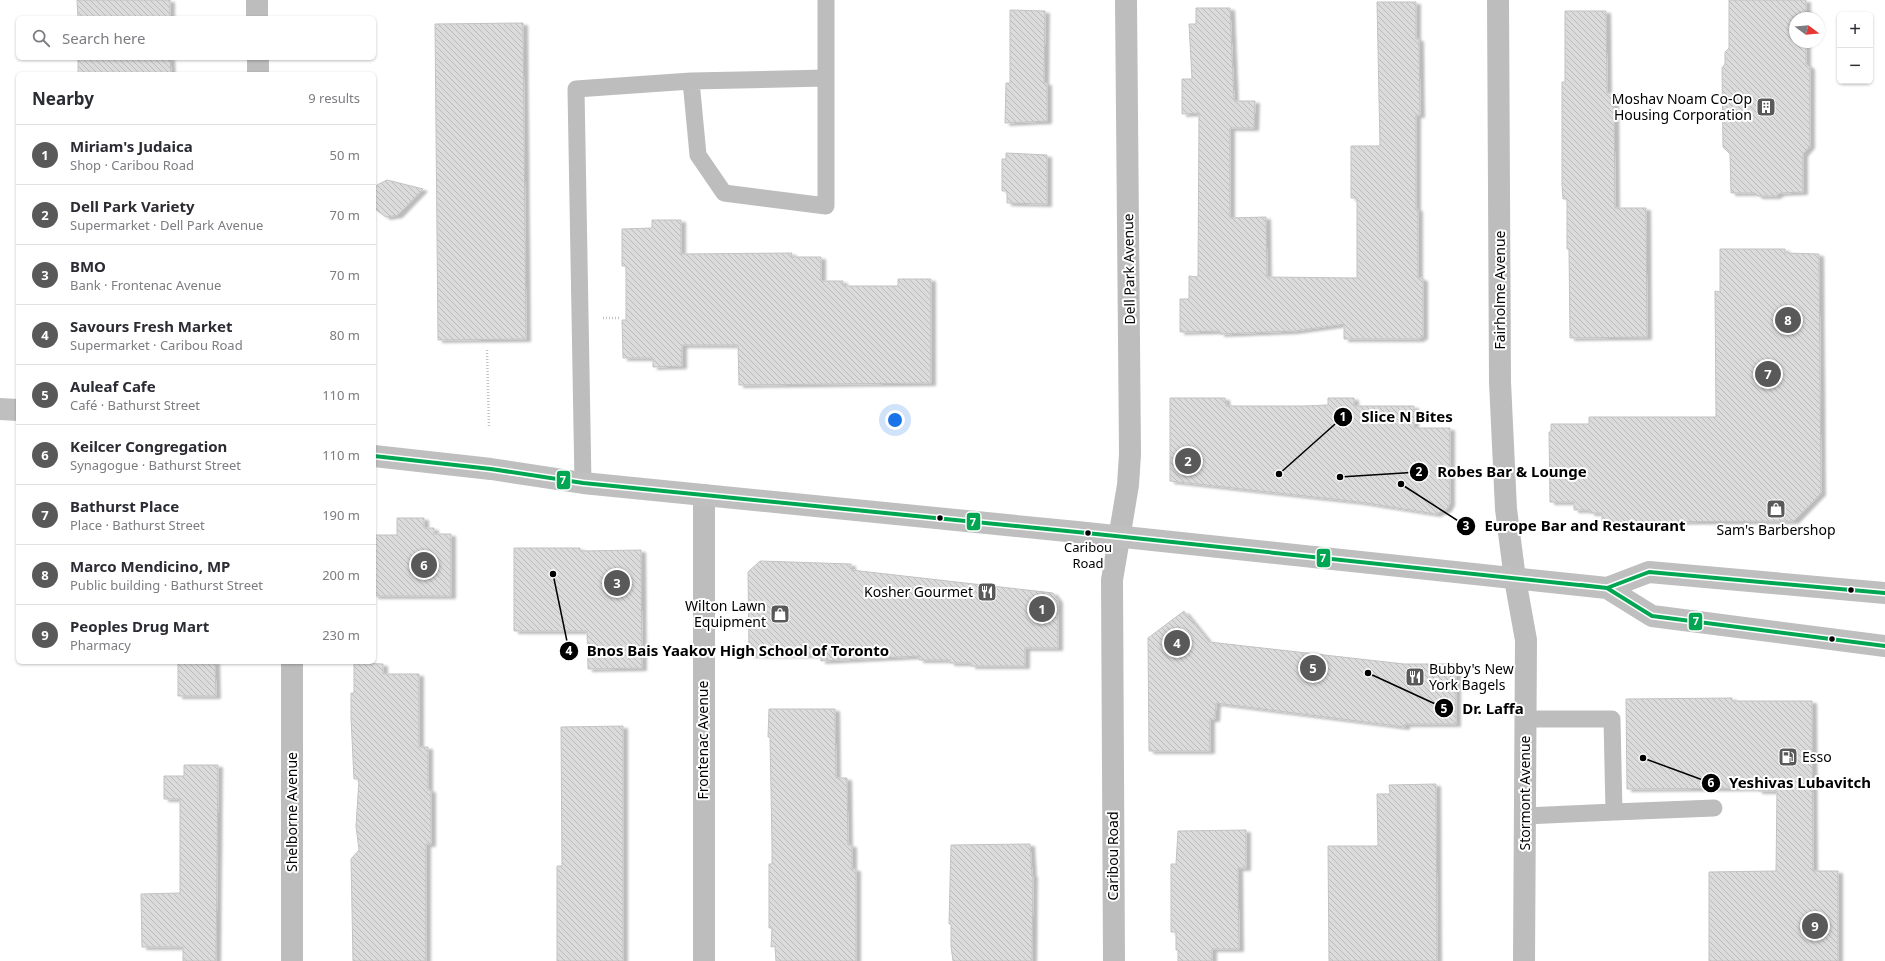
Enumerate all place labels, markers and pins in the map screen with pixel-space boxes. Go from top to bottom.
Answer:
place label: Moshav Noam Co-Op Housing Corporation [1612,89,1752,124]
building icon: Moshav Noam Co-Op Housing Corporation [1755,96,1777,118]
pin: 8 [1775,305,1801,335]
pin: 7 [1755,359,1781,389]
callout: Slice N Bites [1333,404,1460,431]
pin: 2 [1175,446,1201,476]
callout: Robes Bar & Lounge [1409,458,1594,485]
shop icon: Sam's Barbershop [1765,498,1787,520]
unlabelled marker [935,513,945,523]
callout: Europe Bar and Restaurant [1456,513,1693,540]
place label: Sam's Barbershop [1716,520,1836,539]
marker: Caribou Road [1083,528,1093,538]
place label: Caribou Road [1064,538,1112,572]
pin: 6 [411,550,437,580]
pin: 3 [604,568,630,598]
restaurant icon: Kosher Gourmet [976,581,998,603]
place label: Kosher Gourmet [864,582,973,601]
unlabelled marker [1846,585,1856,595]
pin: 1 [1029,594,1055,624]
place label: Wilton Lawn Equipment [685,596,766,631]
shop icon: Wilton Lawn Equipment [769,603,791,625]
pin: 4 [1164,628,1190,658]
unlabelled marker [1827,634,1837,644]
callout: Bnos Bais Yaakov High School of Toronto [559,637,897,664]
pin: 5 [1300,653,1326,683]
place label: Bubby's New York Bagels [1429,659,1514,694]
restaurant icon: Bubby's New York Bagels [1404,666,1426,688]
callout: Dr. Laffa [1434,695,1531,722]
fuel station icon: Esso [1777,746,1799,768]
place label: Esso [1802,747,1832,766]
callout: Yeshivas Lubavitch [1701,769,1879,796]
pin: 9 [1802,911,1828,941]

